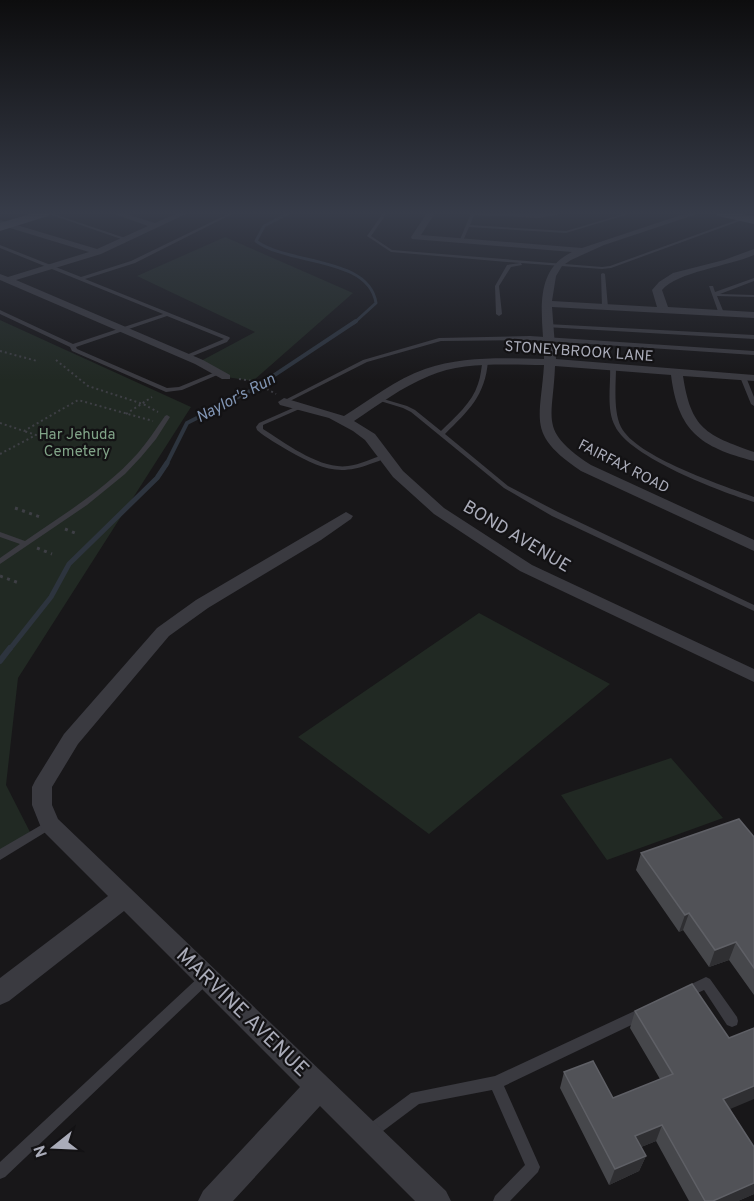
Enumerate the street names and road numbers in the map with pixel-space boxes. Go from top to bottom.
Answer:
street label: STONEYBROOK LANE [504,338,654,367]
street label: FAIRFAX ROAD [575,436,672,498]
street label: BOND AVENUE [458,496,574,579]
street label: MARVINE AVENUE [170,943,314,1083]

